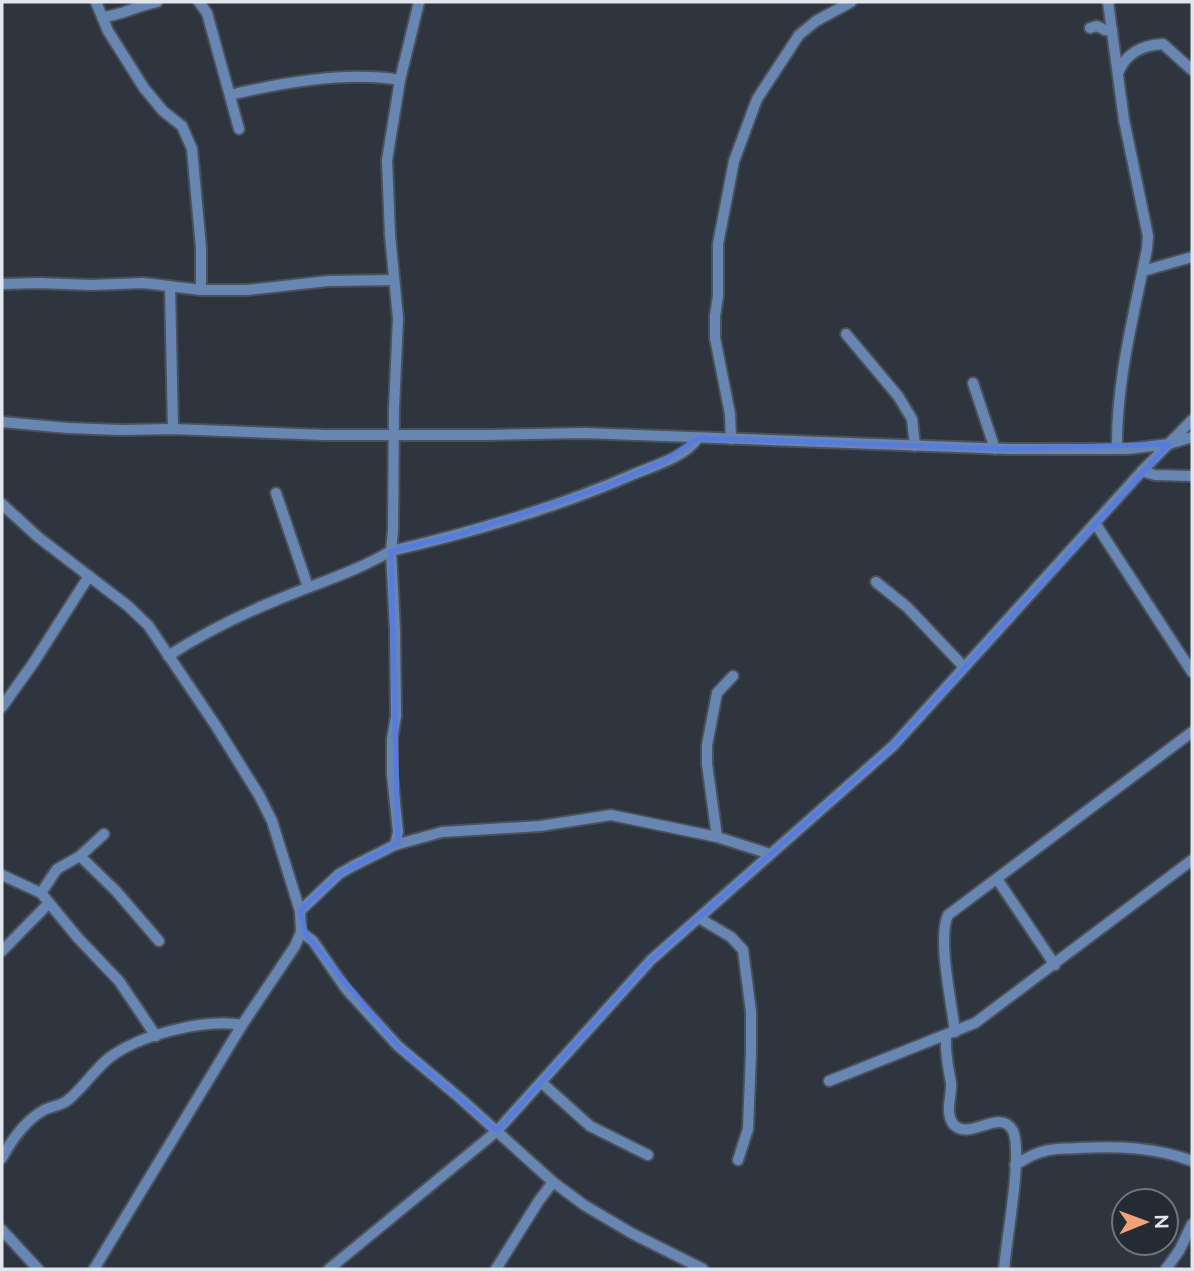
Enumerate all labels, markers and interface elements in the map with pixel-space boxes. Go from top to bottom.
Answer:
north arrow [1110,1187,1180,1257]
text: N [1151,1214,1173,1229]

